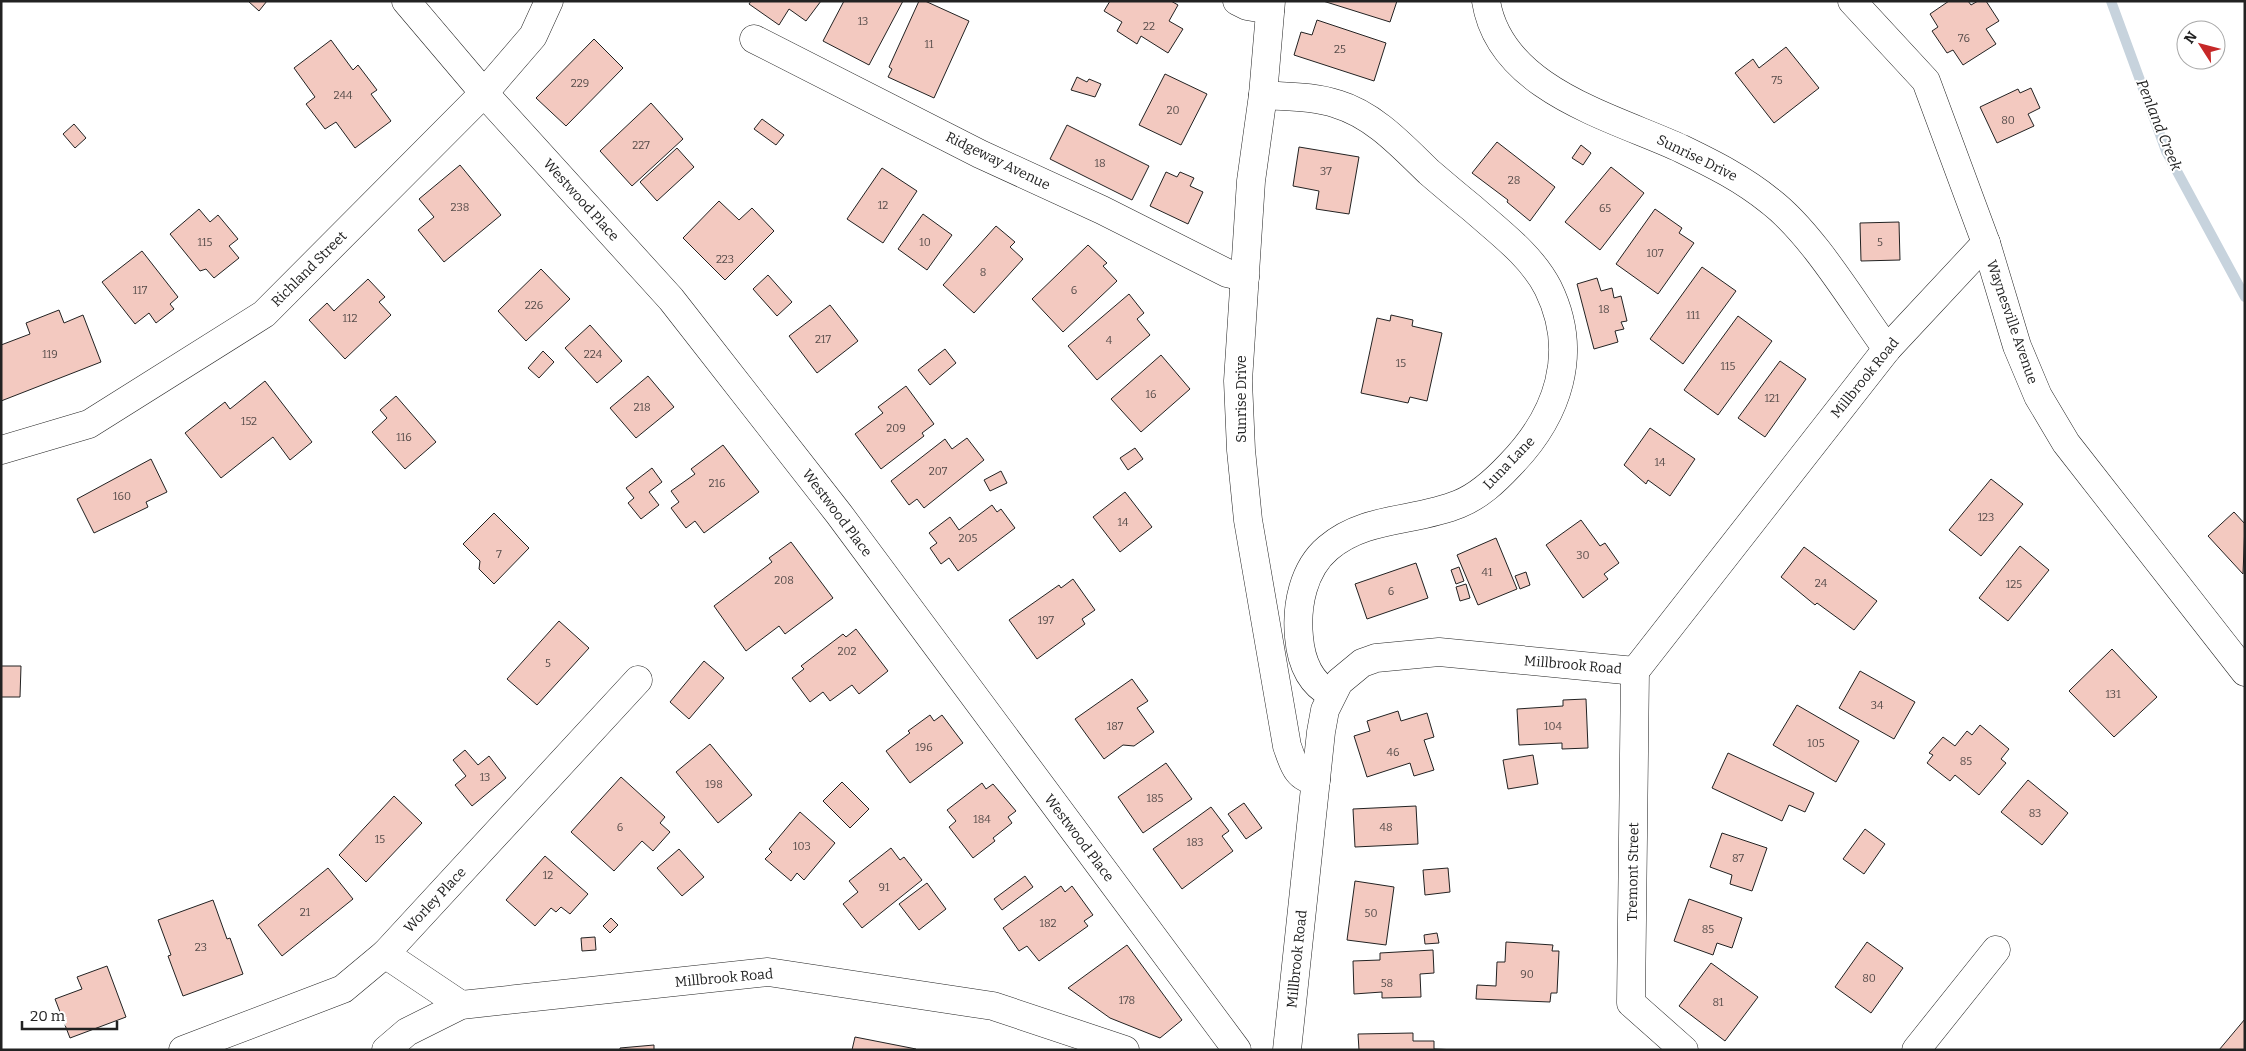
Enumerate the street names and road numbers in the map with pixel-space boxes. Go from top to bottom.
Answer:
street label: Ridgeway Avenue [943,128,1053,194]
street label: Sunrise Drive [1654,131,1740,185]
street label: Westwood Place [540,155,622,245]
street label: Richland Street [268,228,350,310]
street label: Waynesville Avenue [1983,258,2041,386]
street label: Millbrook Road [1827,334,1903,422]
street label: Sunrise Drive [1233,355,1250,443]
street label: Luna Lane [1480,433,1538,493]
street label: Westwood Place [799,466,875,560]
street label: Millbrook Road [1523,652,1623,678]
street label: Westwood Place [1041,791,1117,885]
street label: Tremont Street [1624,822,1642,922]
street label: Worley Place [400,864,470,936]
street label: Millbrook Road [1283,909,1311,1009]
street label: Millbrook Road [674,965,774,991]

